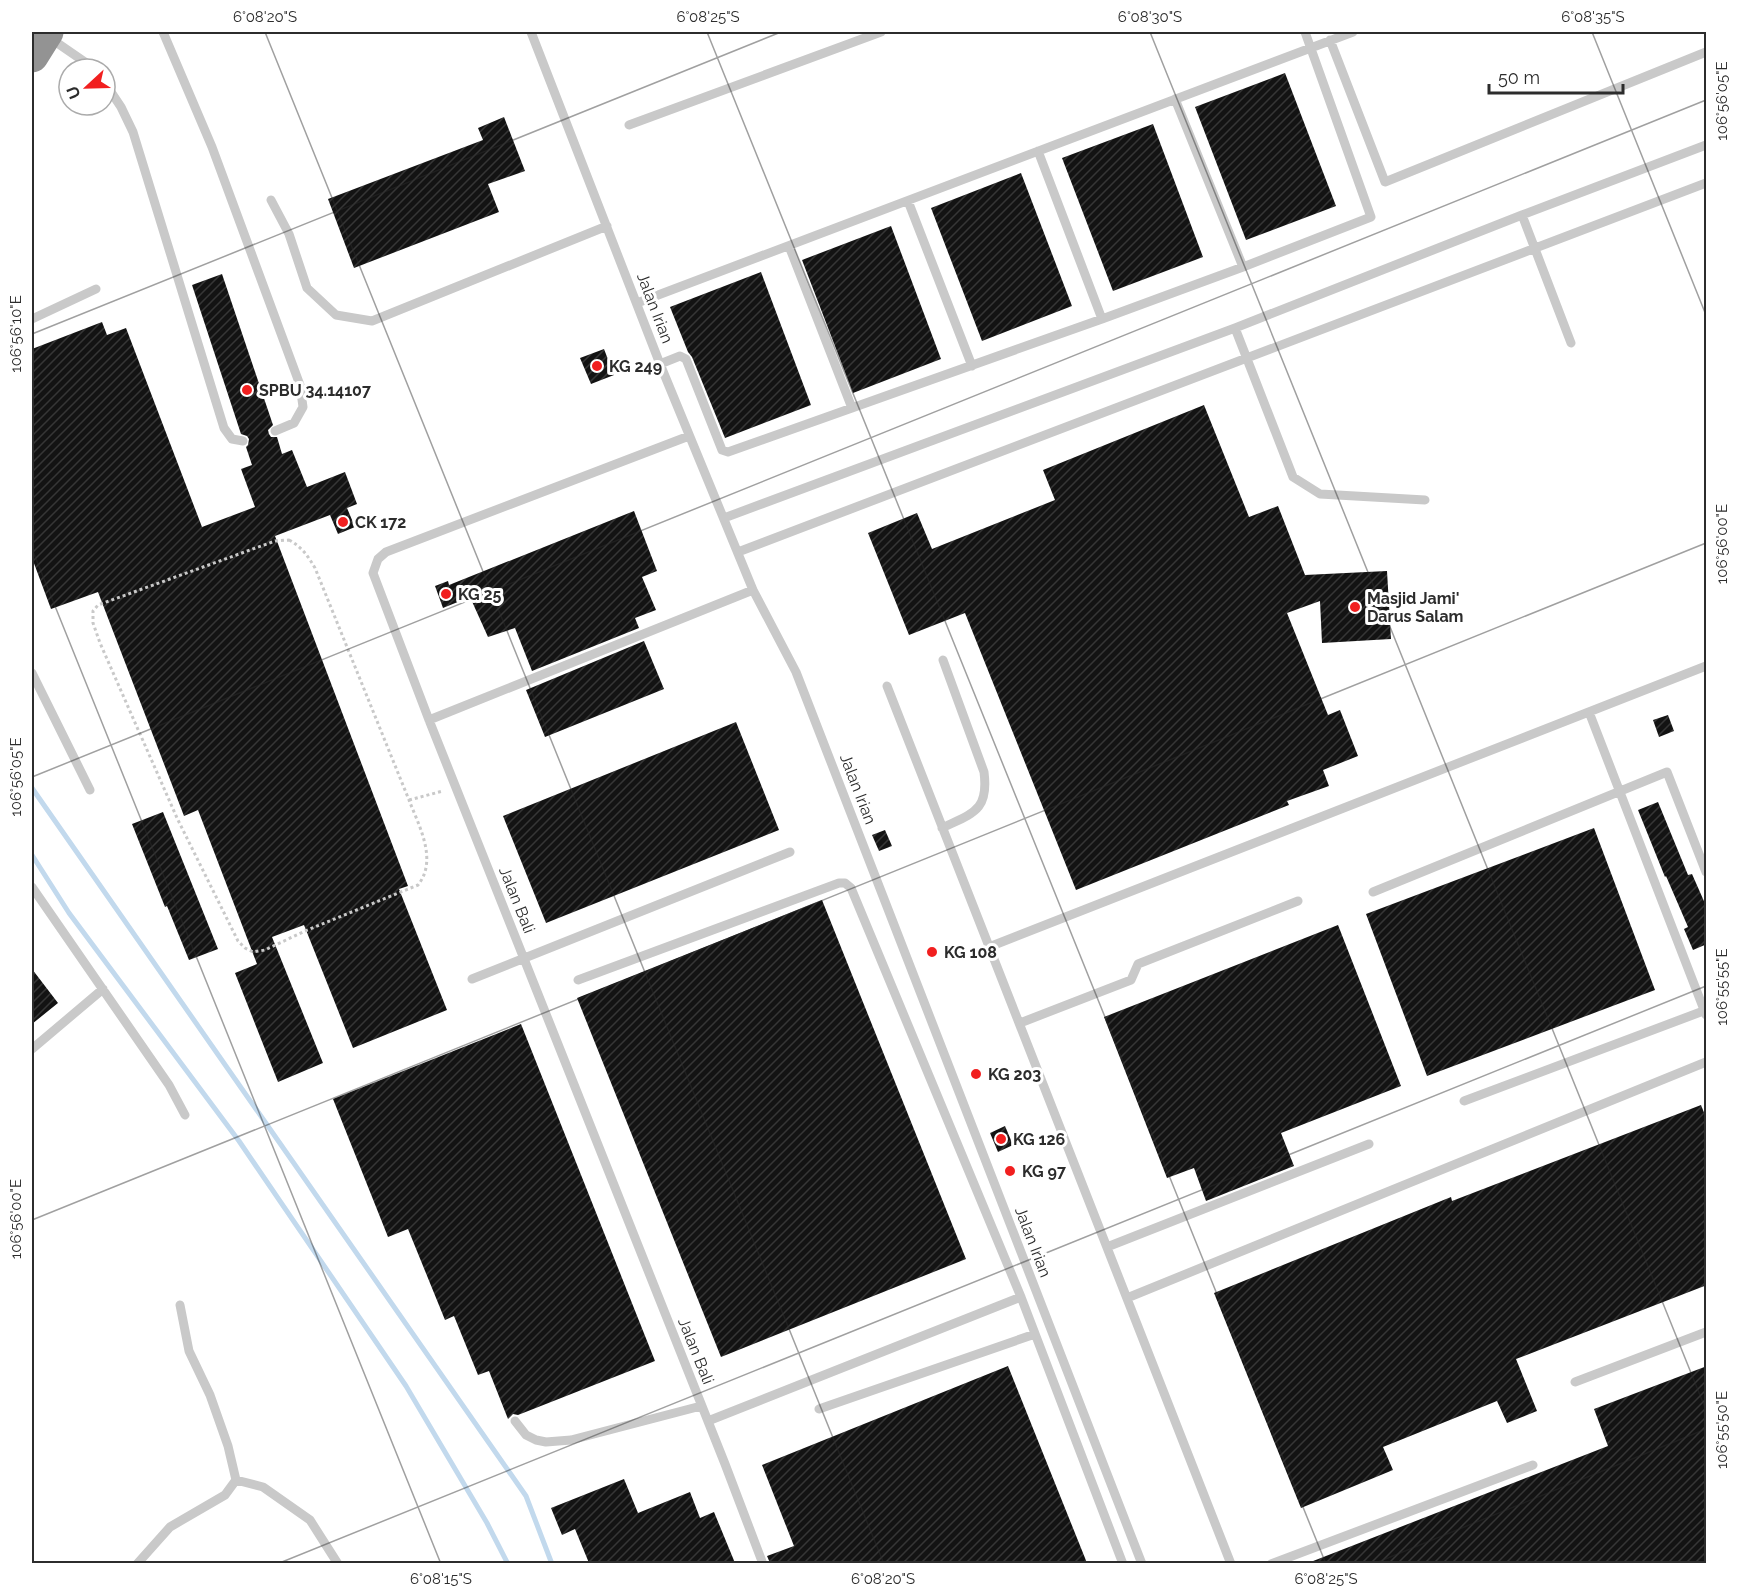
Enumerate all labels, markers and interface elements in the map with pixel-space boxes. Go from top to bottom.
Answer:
text: 6°08'20"S [233,8,297,26]
text: 6°08'25"S [676,8,740,26]
text: 6°08'30"S [1118,8,1182,26]
text: 6°08'35"S [1561,8,1625,26]
north arrow [57,57,117,117]
scale bar [1489,57,1622,95]
text: 106°56'05"E [1713,61,1731,141]
text: 50 m [1498,67,1540,88]
text: U [62,83,85,102]
street label: Jalan Irian [633,270,677,346]
text: 106°56'10"E [7,295,25,373]
place label: KG 249 [609,357,662,376]
marker: KG 249 [590,359,604,373]
place label: SPBU 34.14107 [259,381,371,400]
marker: SPBU 34.14107 [240,383,254,397]
text: 106°56'00"E [1713,504,1731,584]
place label: CK 172 [355,513,406,532]
marker: CK 172 [336,515,350,529]
place label: KG 25 [458,585,502,604]
marker: KG 25 [439,587,453,601]
place label: Masjid Jami' Darus Salam [1367,589,1463,626]
marker: Masjid Jami' Darus Salam [1348,600,1362,614]
text: 106°56'05"E [7,737,25,817]
street label: Jalan Irian [836,751,880,827]
street label: Jalan Bali [495,864,539,936]
place label: KG 108 [944,943,997,962]
marker: KG 108 [925,945,939,959]
text: 106°55'55"E [1713,948,1731,1026]
place label: KG 203 [988,1065,1041,1084]
marker: KG 203 [969,1067,983,1081]
place label: KG 126 [1013,1130,1065,1149]
marker: KG 126 [994,1132,1008,1146]
place label: KG 97 [1022,1162,1066,1181]
marker: KG 97 [1003,1164,1017,1178]
text: 106°56'00"E [7,1179,25,1259]
street label: Jalan Irian [1011,1204,1055,1280]
street label: Jalan Bali [674,1315,718,1387]
text: 106°55'50"E [1713,1391,1731,1469]
text: 6°08'15"S [410,1570,472,1588]
text: 6°08'20"S [851,1570,915,1588]
text: 6°08'25"S [1294,1570,1358,1588]

